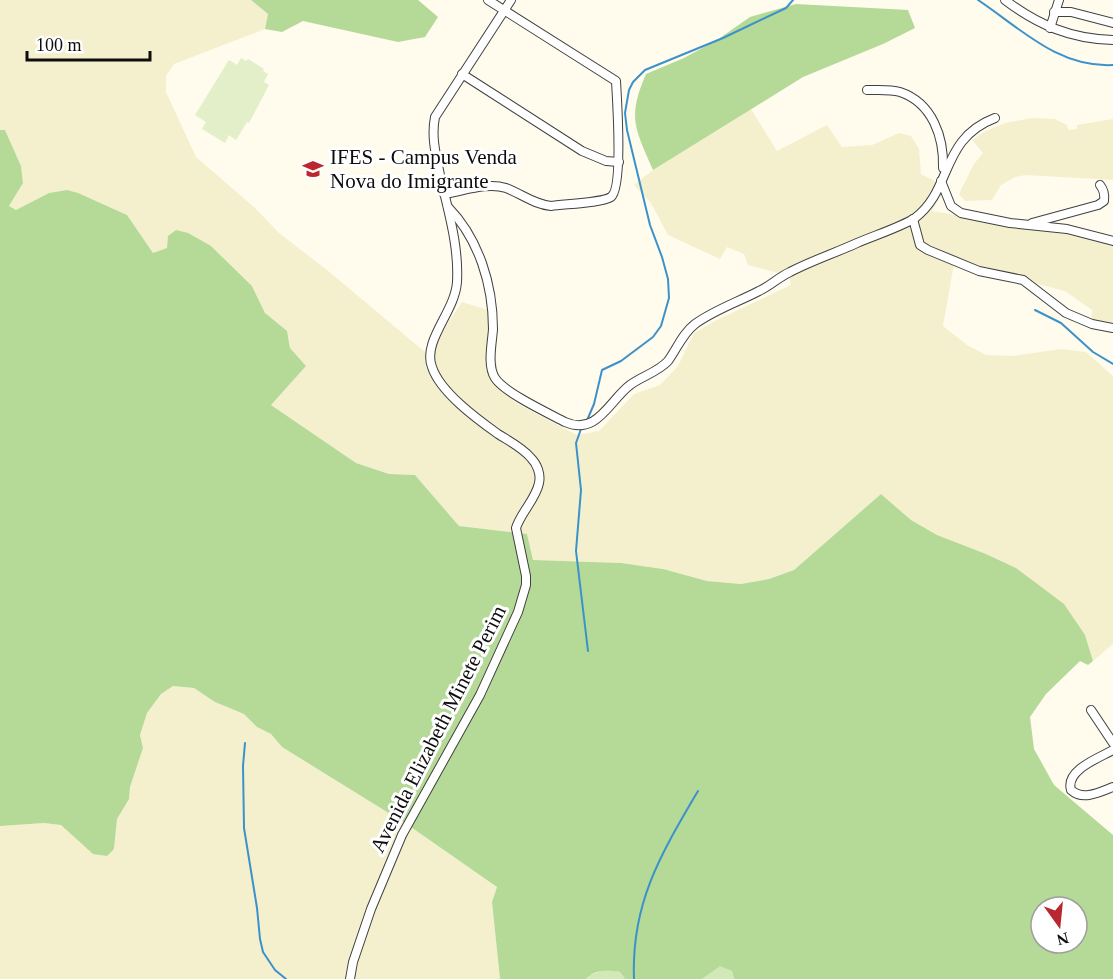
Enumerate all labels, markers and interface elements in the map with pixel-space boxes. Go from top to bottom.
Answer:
scale bar [27,24,150,62]
text: 100 m [36,35,82,55]
place label: IFES - Campus Venda Nova do Imigrante [330,145,518,193]
school or university icon: IFES - Campus Venda Nova do Imigrante [301,157,325,181]
street label: Avenida Elizabeth Minete Perim [365,601,511,857]
north arrow [1029,895,1089,955]
text: N [1055,929,1071,949]

